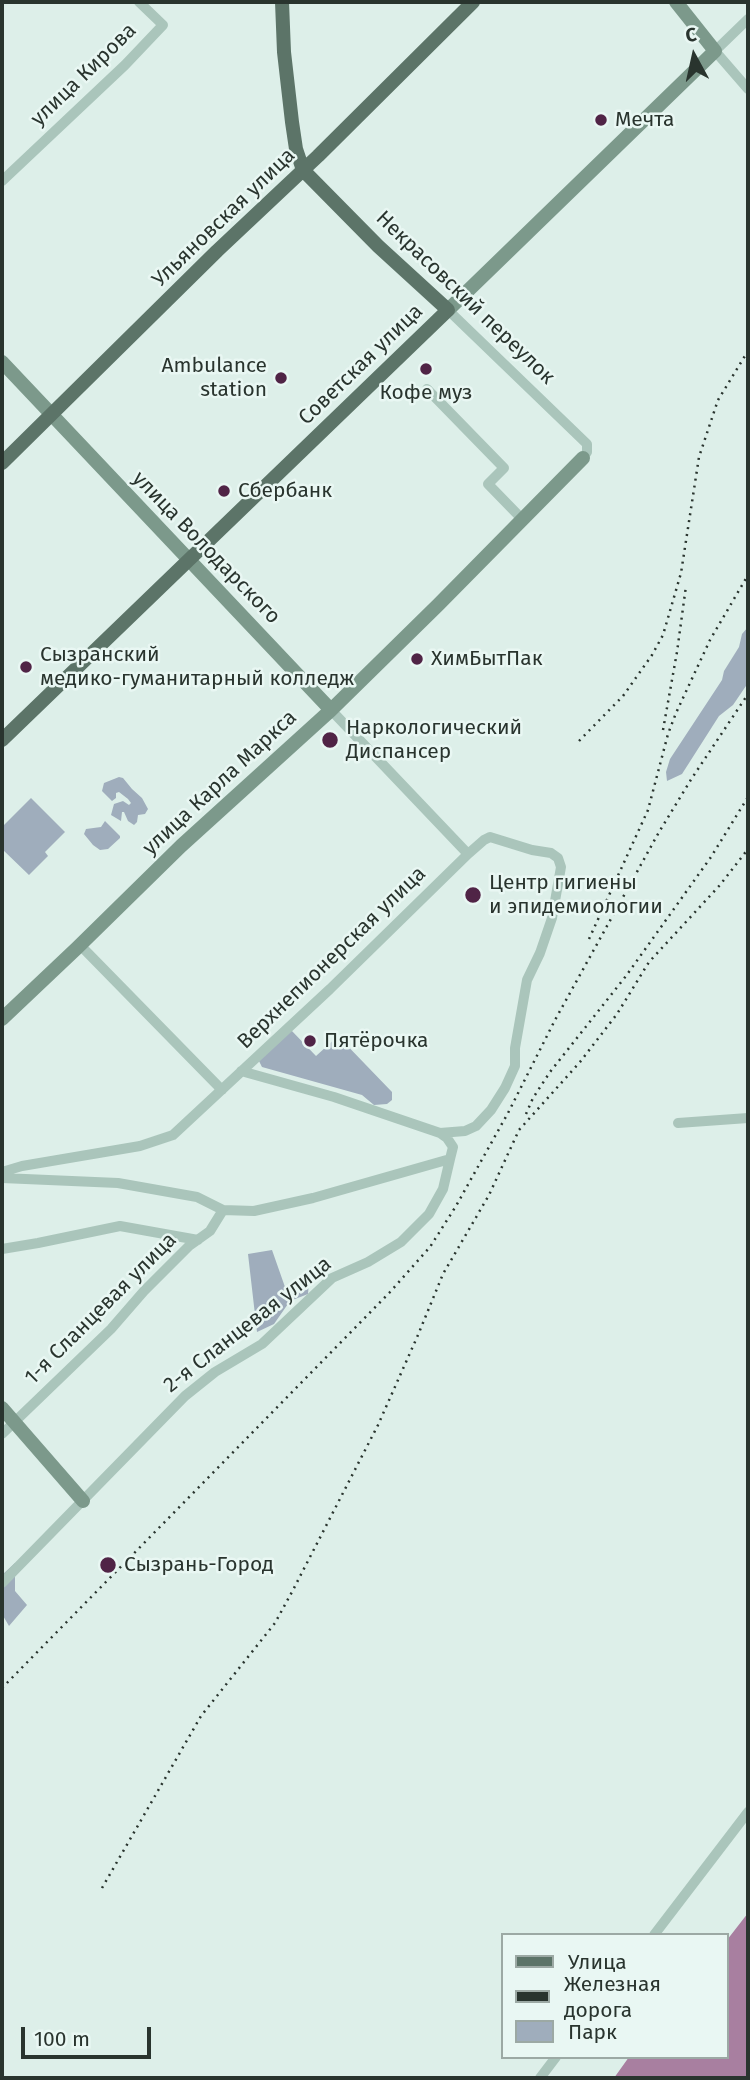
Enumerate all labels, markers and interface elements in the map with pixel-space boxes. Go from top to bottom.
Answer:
street label: улица Кирова [26,18,142,132]
north arrow [659,21,729,91]
text: С [684,23,698,47]
place label: Мечта [615,107,674,133]
marker: Мечта [593,112,609,128]
street label: Ульяновская улица [147,143,301,293]
street label: Некрасовский переулок [370,206,560,390]
street label: Советская улица [294,299,428,431]
place label: Ambulance station [161,353,267,403]
marker: Кофе муз [418,361,434,377]
marker: Ambulance station [273,370,289,386]
place label: Кофе муз [379,380,473,406]
street label: улица Володарского [127,466,285,630]
place label: Сбербанк [238,478,332,504]
marker: Сбербанк [216,483,232,499]
place label: Сызранский медико-гуманитарный колледж [40,642,354,692]
place label: ХимБытПак [431,646,543,672]
marker: ХимБытПак [409,651,425,667]
marker: Сызранский медико-гуманитарный колледж [18,659,34,675]
street label: улица Карла Маркса [138,705,302,861]
place label: Наркологический Диспансер [346,715,522,765]
marker: Наркологический Диспансер [320,730,340,750]
street label: Верхнепионерская улица [233,861,431,1055]
place label: Центр гигиены и эпидемиологии [489,870,663,920]
marker: Центр гигиены и эпидемиологии [463,885,483,905]
place label: Пятёрочка [324,1028,428,1054]
marker: Пятёрочка [302,1033,318,1049]
street label: 1-я Сланцевая улица [20,1228,182,1390]
street label: 2-я Сланцевая улица [159,1252,337,1398]
place label: Сызрань-Город [124,1552,274,1578]
marker: Сызрань-Город [98,1555,118,1575]
legend [502,1933,729,2059]
text: Улица [568,1949,627,1975]
text: Железная дорога [564,1971,661,2023]
scale bar [24,2014,154,2058]
text: Парк [568,2019,617,2045]
text: 100 m [34,2026,90,2052]

